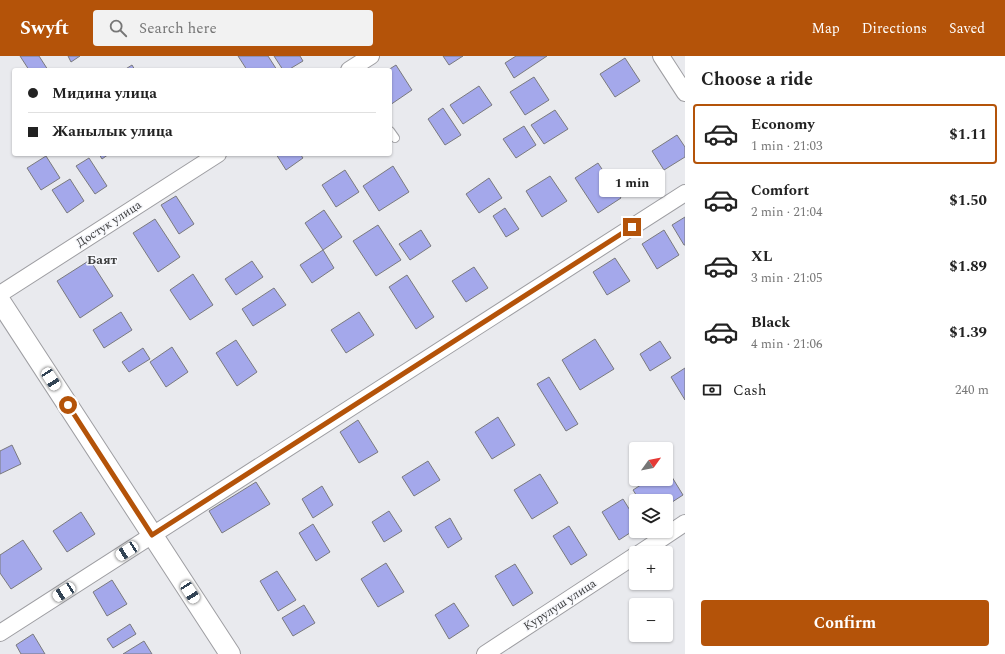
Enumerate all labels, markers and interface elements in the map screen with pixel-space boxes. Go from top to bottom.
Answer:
search box [93,10,373,46]
text: Swyft [20,14,69,43]
icon: search [107,17,129,39]
text: Search here [139,17,217,40]
text: Map [812,18,840,39]
text: Directions [862,18,927,39]
text: Saved [949,18,985,39]
text: Choose a ride [701,66,813,93]
text: Мидина улица [52,82,157,105]
text: Economy [751,113,815,136]
icon: car [703,116,739,152]
text: Жанылык улица [52,120,173,143]
text: $1.11 [949,123,987,146]
text: 1 min · 21:03 [751,136,823,156]
callout: 1 min [599,169,665,197]
text: 1 min [615,173,649,193]
text: Comfort [751,179,809,202]
icon: car [703,182,739,218]
text: $1.50 [949,189,987,212]
street label: Достук улица [73,196,146,252]
text: 2 min · 21:04 [751,202,823,222]
route end [623,218,641,236]
text: XL [751,245,772,268]
icon: car [703,248,739,284]
district label: Баят [87,250,118,270]
text: $1.89 [949,255,987,278]
text: 3 min · 21:05 [751,268,823,288]
text: Black [751,311,790,334]
icon: car [703,314,739,350]
text: $1.39 [949,321,987,344]
text: 4 min · 21:06 [751,334,823,354]
car [39,366,63,392]
icon: cash [701,379,723,401]
text: Cash [733,379,766,402]
text: 240 m [955,380,989,400]
route start [59,396,77,414]
north arrow [629,442,673,486]
map controls [629,442,673,642]
button: layers [629,494,673,538]
car [114,539,140,563]
button: + [629,546,673,590]
street label: Курулуш улица [520,574,600,636]
car [178,579,202,605]
car [51,580,77,604]
button: − [629,598,673,642]
button: Confirm [701,600,989,646]

